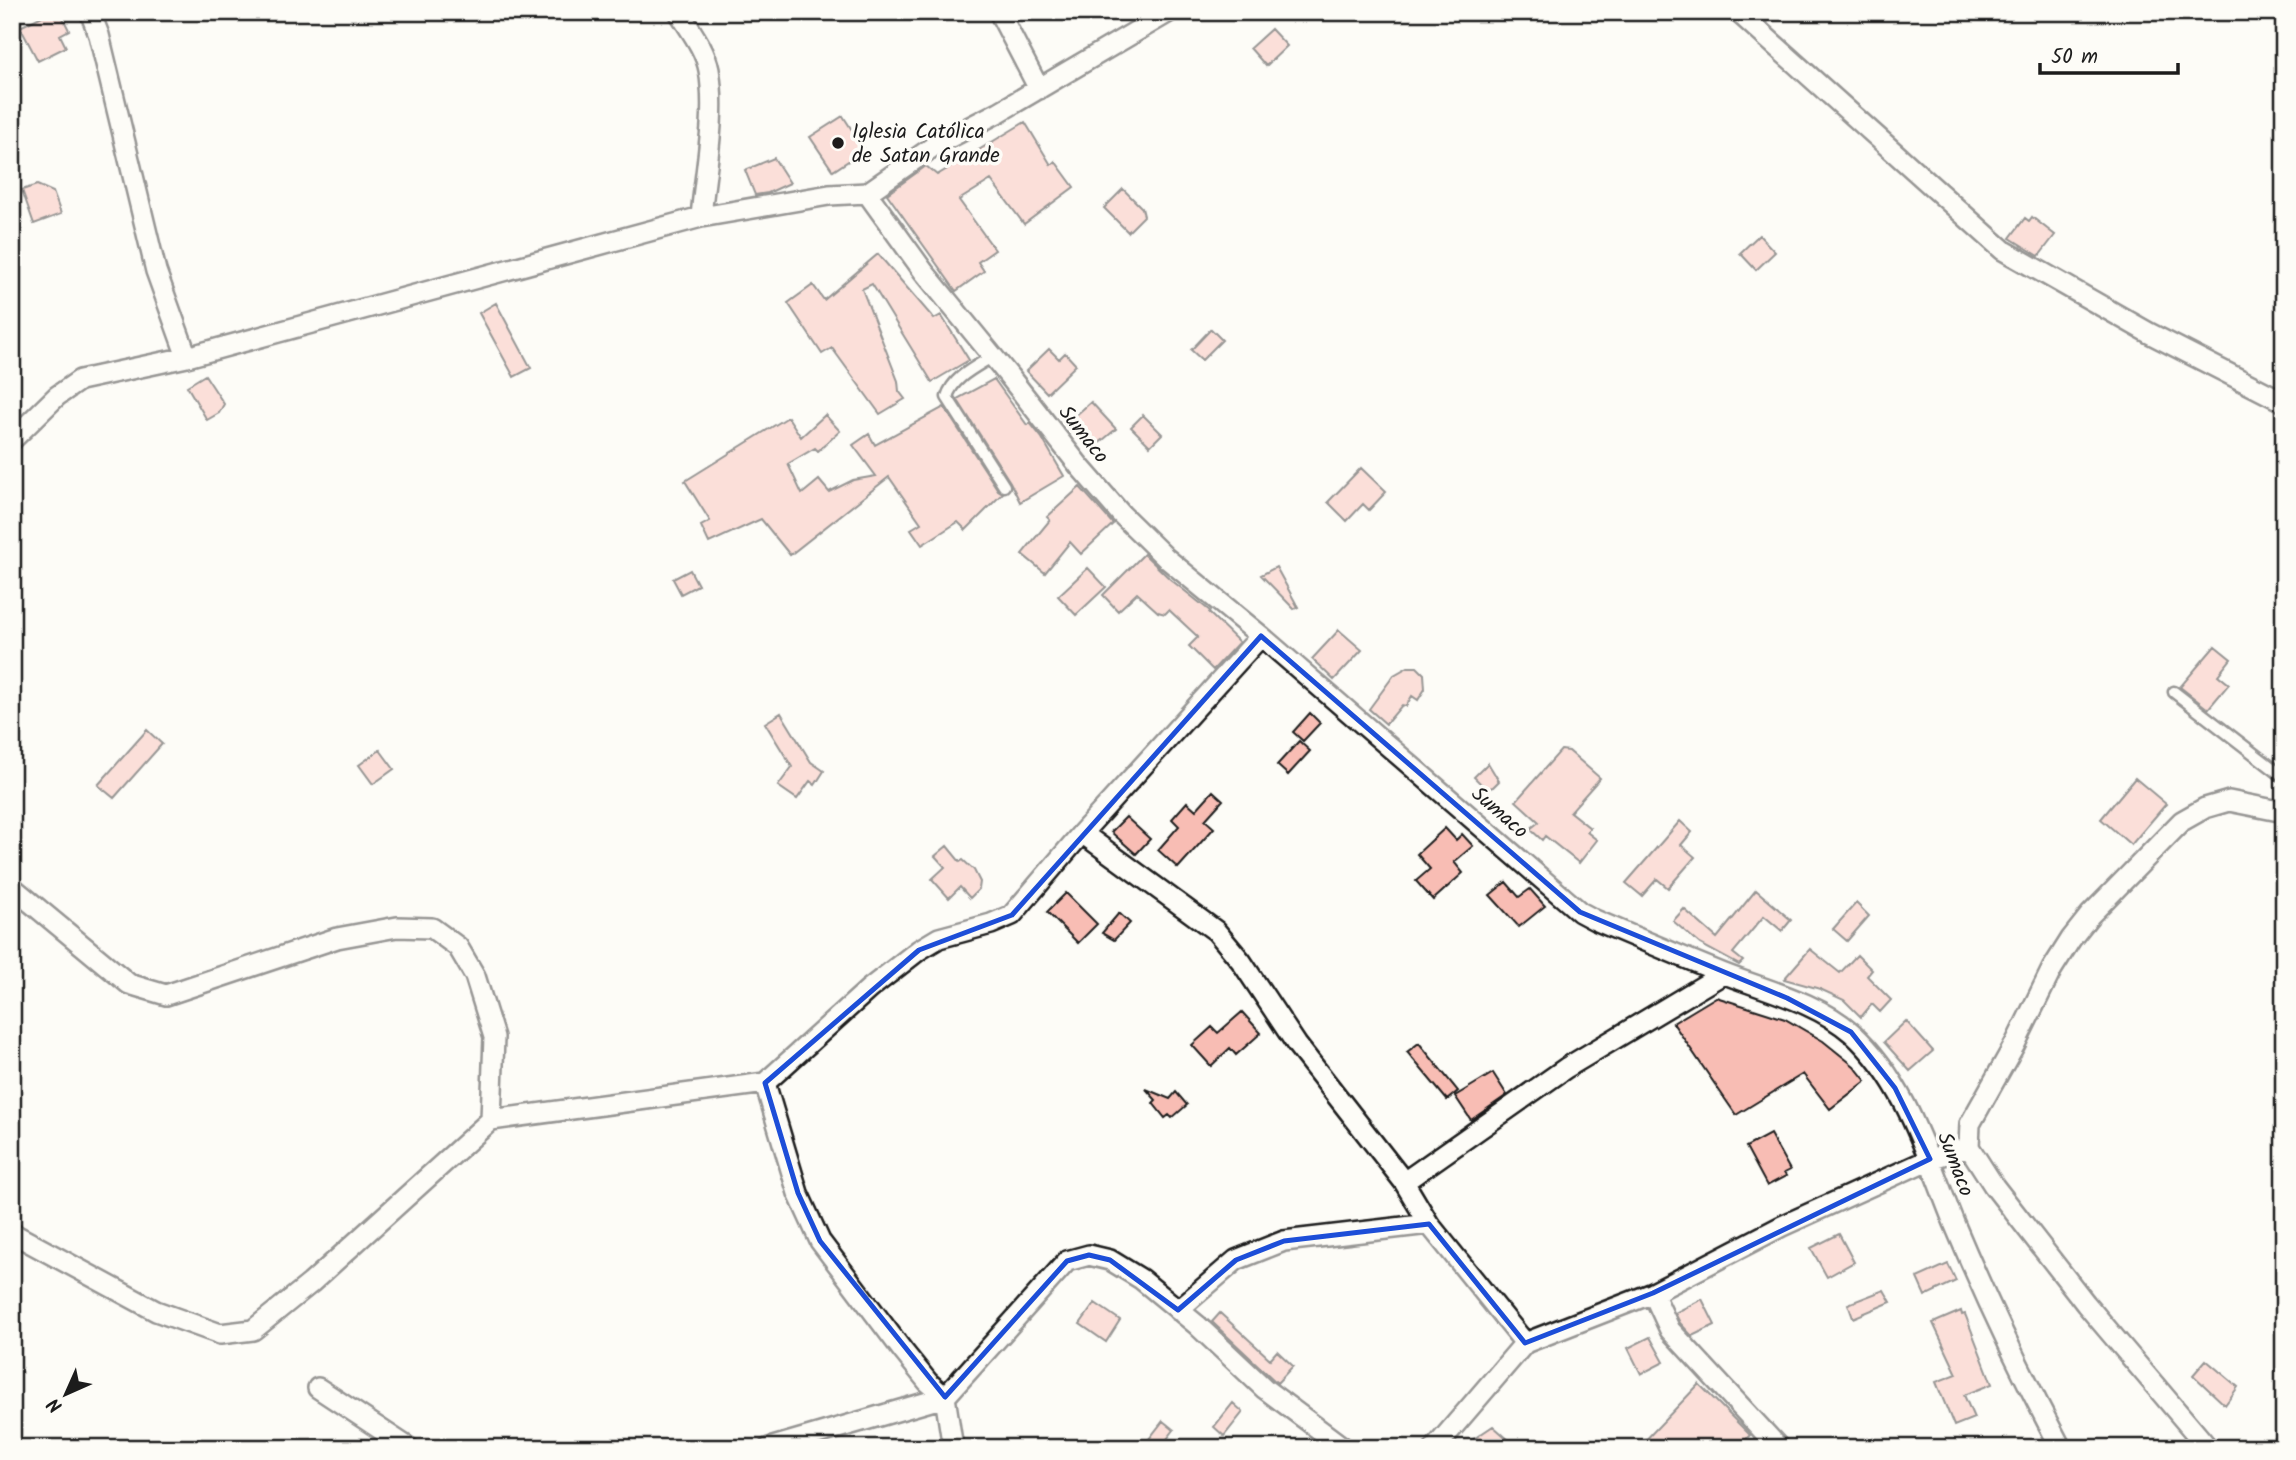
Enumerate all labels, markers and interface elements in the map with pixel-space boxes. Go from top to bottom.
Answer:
scale bar [2040,32,2179,76]
text: 50 m [2051,41,2098,74]
place label: Iglesia Católica de Satan Grande [852,116,1000,173]
marker: Iglesia Católica de Satan Grande [830,135,846,151]
street label: Sumaco [1049,398,1116,471]
street label: Sumaco [1463,779,1535,847]
street label: Sumaco [1927,1127,1982,1202]
north arrow [32,1358,102,1428]
text: N [41,1390,70,1419]

